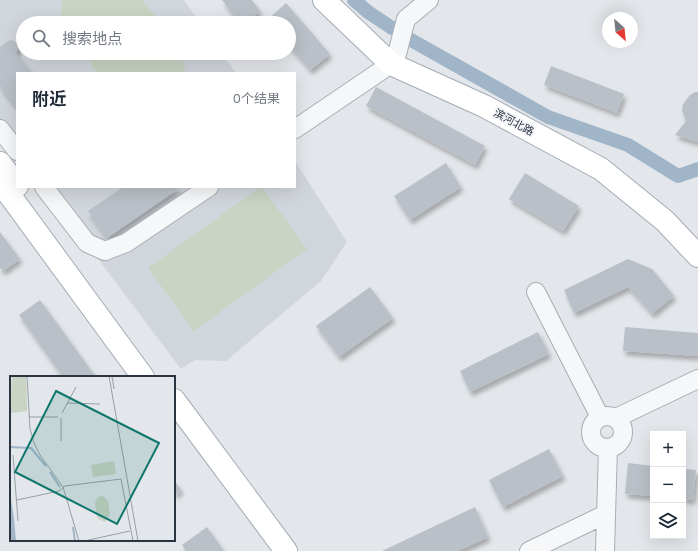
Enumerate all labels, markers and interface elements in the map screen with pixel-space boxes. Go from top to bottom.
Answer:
north arrow [602,12,638,48]
search box [16,16,296,60]
icon: search [30,27,52,49]
text: 搜索地点 [62,28,122,49]
text: 附近 [32,87,66,111]
text: 0个结果 [233,89,280,108]
street label: 滨河北路 [491,105,537,139]
inset map [10,376,175,541]
map controls [650,431,686,539]
button: + [650,431,686,467]
button: − [650,467,686,503]
button: layers [650,503,686,539]

